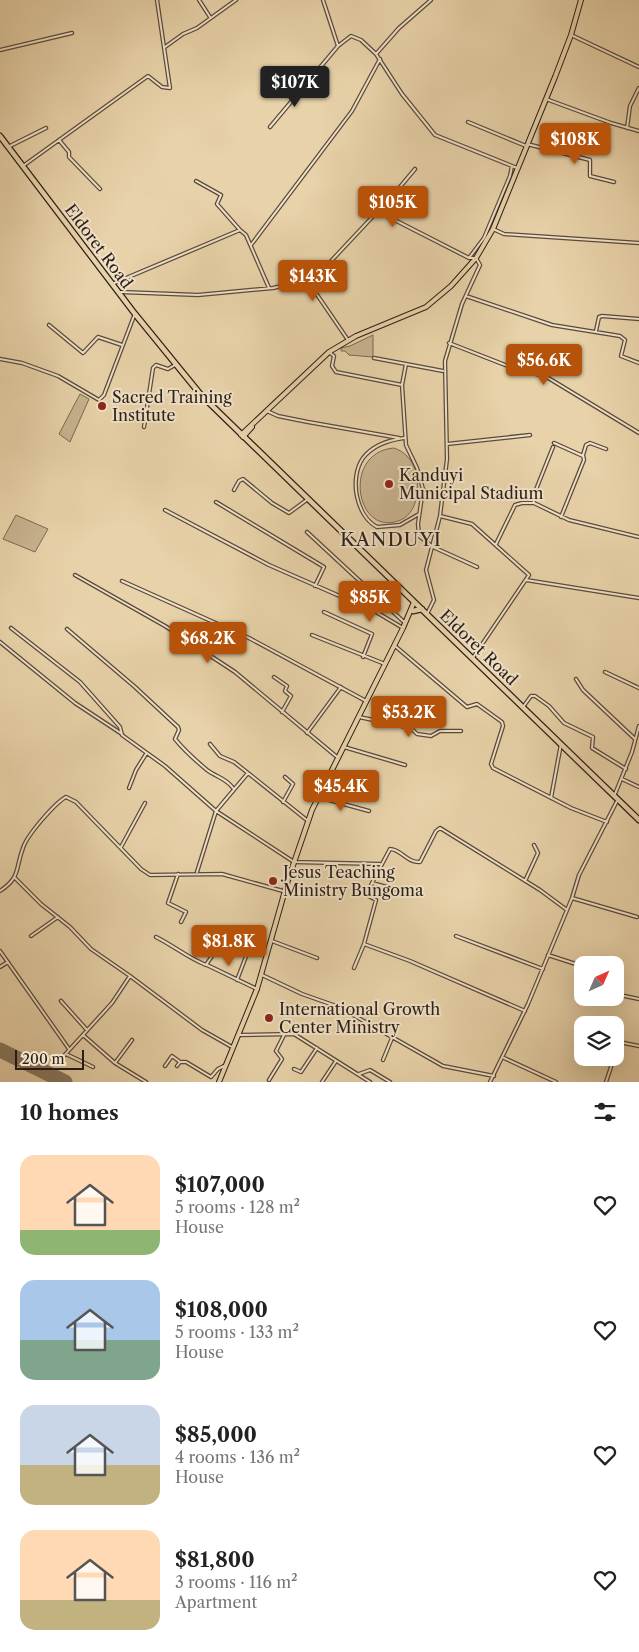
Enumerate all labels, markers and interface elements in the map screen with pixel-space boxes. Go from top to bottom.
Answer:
pin: $107K [260,66,330,108]
text: $107K [271,72,319,92]
pin: $108K [540,122,610,165]
text: $108K [551,129,599,149]
pin: $105K [358,186,428,228]
text: $105K [369,192,417,212]
street label: Eldoret Road [61,200,137,292]
pin: $143K [278,260,348,302]
text: $143K [289,266,337,286]
pin: $56.6K [503,344,585,386]
text: $56.6K [517,350,571,370]
place label: Sacred Training Institute [112,387,232,425]
marker: Sacred Training Institute [96,400,108,412]
place label: Kanduyi Municipal Stadium [399,465,543,503]
marker: Kanduyi Municipal Stadium [383,478,395,490]
district label: KANDUYI [340,528,442,551]
pin: $85K [340,580,400,623]
text: $85K [350,587,390,607]
street label: Eldoret Road [436,605,522,689]
pin: $68.2K [167,622,249,664]
text: $68.2K [180,628,236,648]
pin: $53.2K [368,696,450,738]
text: $53.2K [382,702,436,722]
pin: $45.4K [300,770,382,812]
text: $45.4K [314,776,368,796]
place label: Jesus Teaching Ministry Bungoma [280,862,424,900]
marker: Jesus Teaching Ministry Bungoma [267,875,279,887]
pin: $81.8K [188,924,270,967]
text: $81.8K [202,931,256,951]
north arrow [574,956,624,1006]
map controls [574,956,624,1066]
place label: International Growth Center Ministry [279,999,440,1037]
marker: International Growth Center Ministry [263,1012,275,1024]
button: layers [574,1016,624,1066]
scale bar [15,1047,84,1070]
text: 200 m [22,1050,65,1068]
icon: filters [591,1098,619,1126]
text: 10 homes [20,1100,119,1125]
text: $107,000 [175,1172,265,1197]
icon: home [60,1175,120,1235]
icon: heart [591,1191,619,1219]
text: 5 rooms · 128 m² [175,1197,300,1217]
text: House [175,1217,224,1237]
text: $108,000 [175,1297,268,1322]
icon: home [60,1300,120,1360]
icon: heart [591,1316,619,1344]
text: 5 rooms · 133 m² [175,1322,299,1342]
text: House [175,1342,224,1362]
text: $85,000 [175,1422,257,1447]
icon: home [60,1425,120,1485]
icon: heart [591,1441,619,1469]
text: 4 rooms · 136 m² [175,1447,300,1467]
text: House [175,1467,224,1487]
text: $81,800 [175,1547,255,1572]
icon: home [60,1550,120,1610]
icon: heart [591,1566,619,1594]
text: 3 rooms · 116 m² [175,1572,298,1592]
text: Apartment [175,1592,257,1612]

